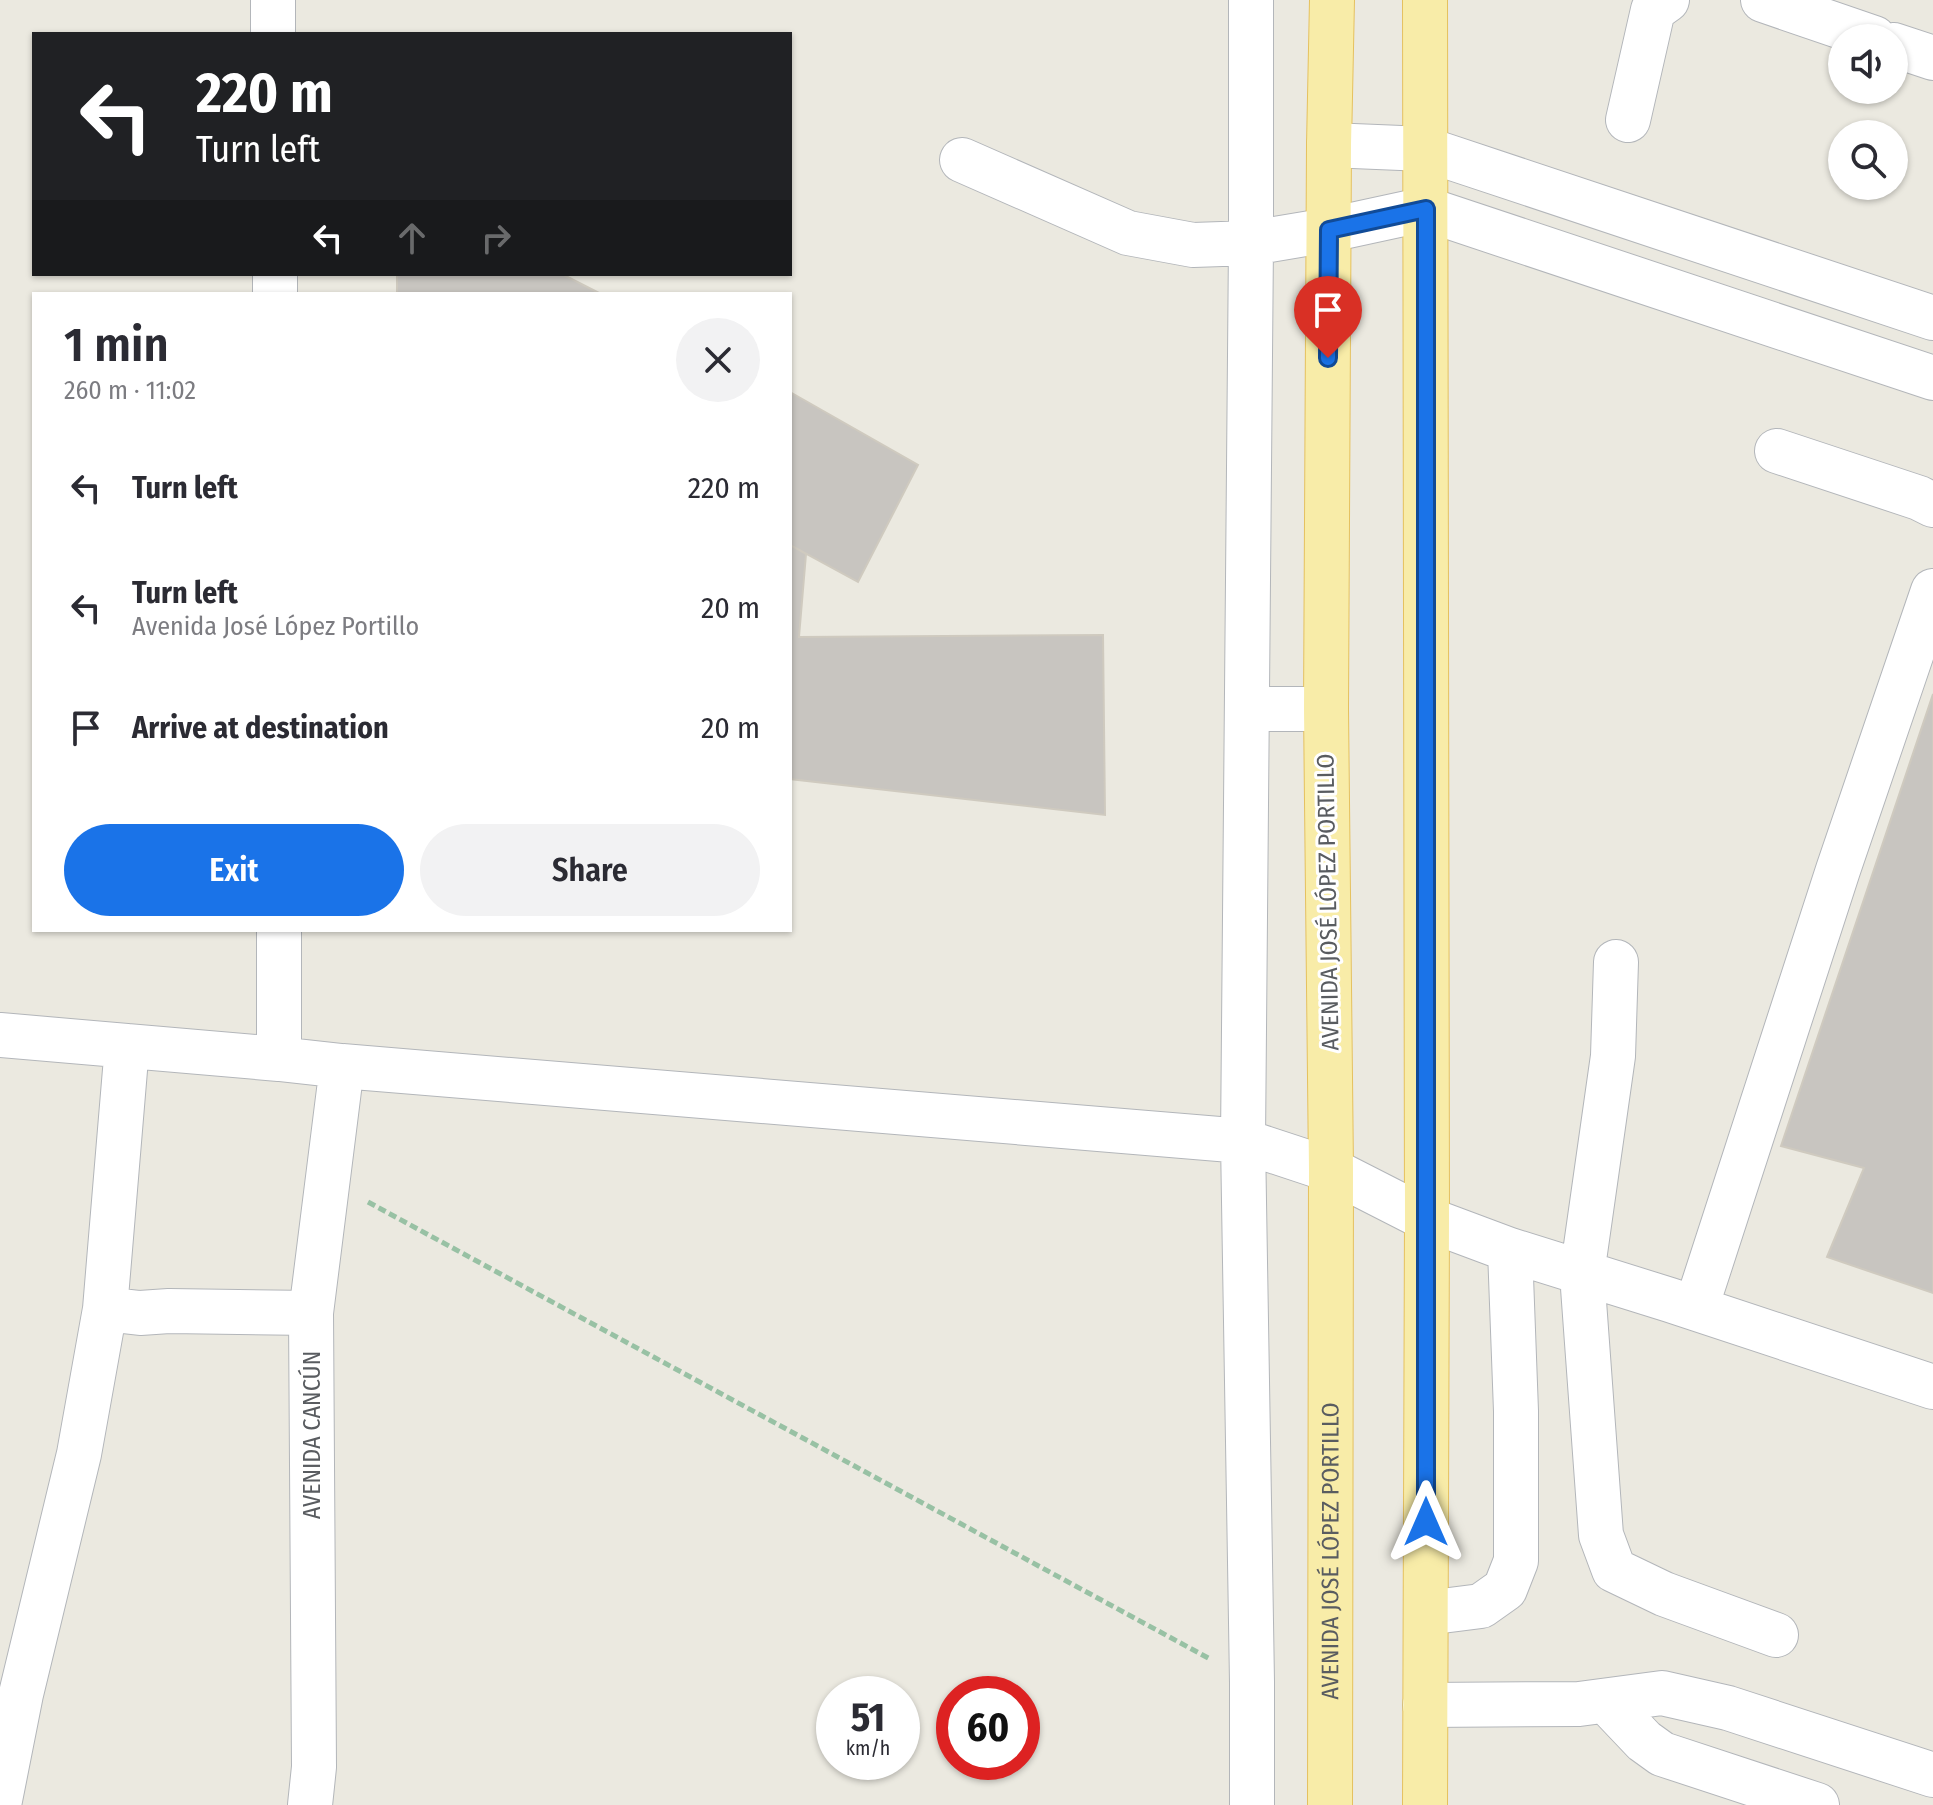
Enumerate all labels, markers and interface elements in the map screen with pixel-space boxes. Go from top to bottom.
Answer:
map controls [1828,24,1908,200]
button: sound [1828,24,1908,104]
text: 220 m [196,60,333,127]
icon: left [64,64,168,168]
button: search [1828,120,1908,200]
text: Turn left [196,128,320,172]
icon: left [306,216,350,260]
icon: ahead [390,216,434,260]
icon: right [474,216,518,260]
pin [1294,276,1362,358]
icon: arrive [1306,288,1350,332]
text: 1 min [64,316,169,374]
button: close [676,318,760,402]
text: 260 m · 11:02 [64,375,196,406]
icon: left [64,466,108,510]
text: Turn left [132,470,238,506]
text: 220 m [688,470,760,506]
text: Turn left [132,575,238,611]
icon: left [64,586,108,630]
text: 20 m [701,590,760,626]
text: Avenida José López Portillo [132,611,419,642]
icon: arrive [64,706,108,750]
text: Arrive at destination [132,710,389,746]
text: 20 m [701,710,760,746]
street label: AVENIDA JOSÉ LÓPEZ PORTILLO [1310,753,1345,1051]
button: Exit [64,824,404,916]
button: Share [420,824,760,916]
street label: AVENIDA CANCÚN [297,1351,326,1519]
street label: AVENIDA JOSÉ LÓPEZ PORTILLO [1315,1402,1345,1700]
position arrow [1384,1480,1468,1564]
speed limit sign: 60 [936,1676,1040,1780]
text: 51 [851,1694,885,1742]
text: km/h [846,1736,890,1760]

